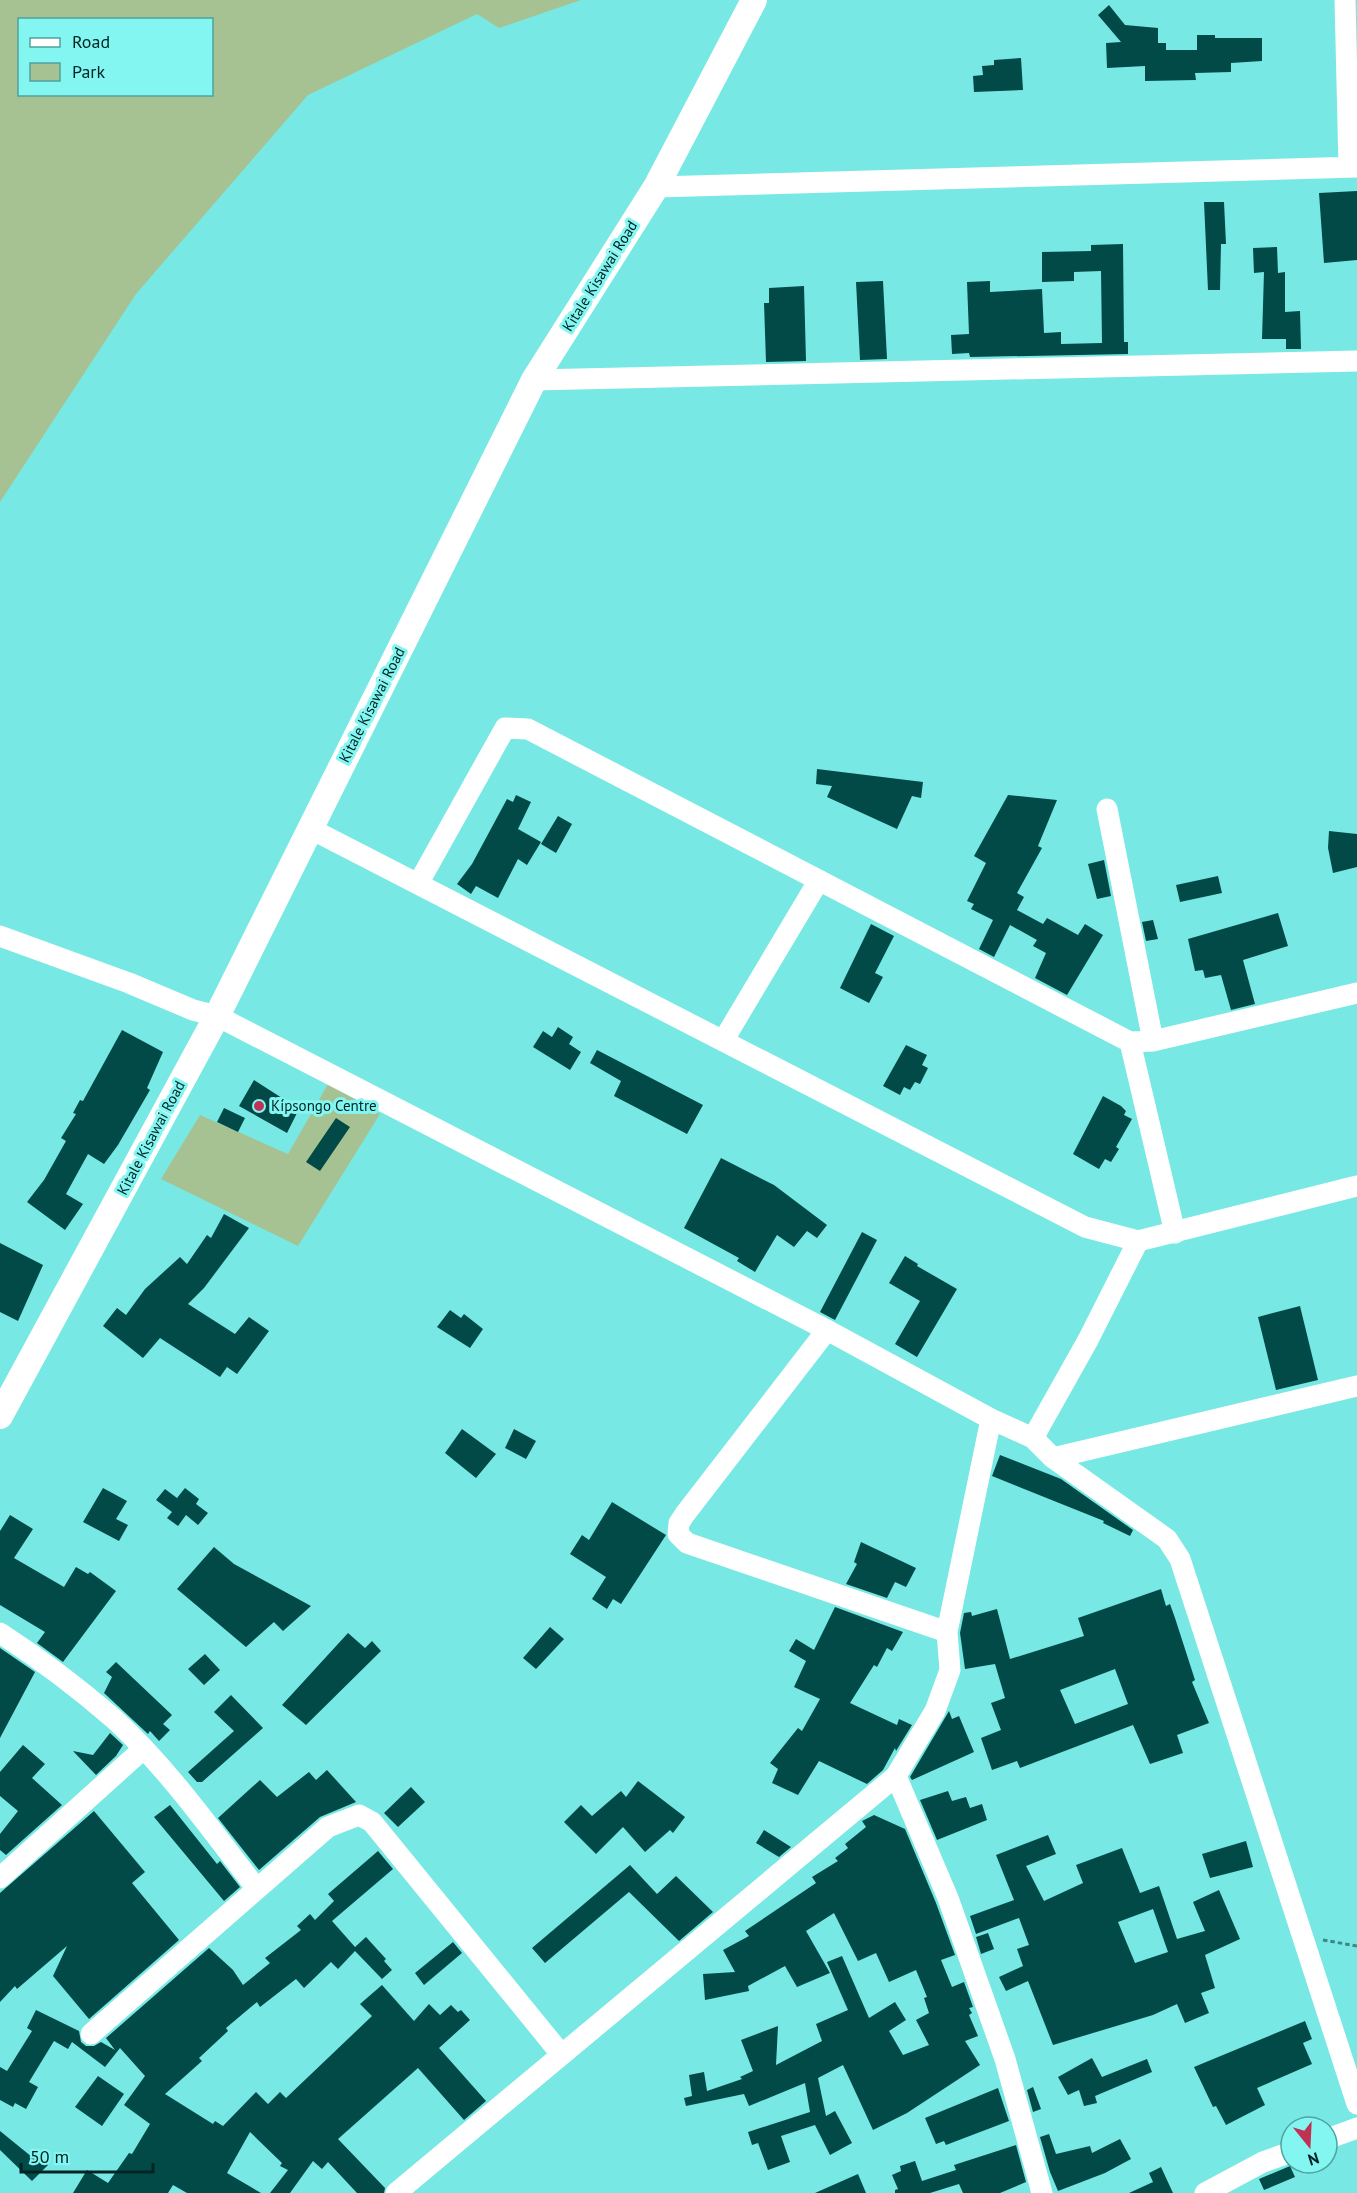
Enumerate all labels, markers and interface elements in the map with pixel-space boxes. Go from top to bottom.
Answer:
legend [18,18,213,96]
text: Road [72,30,110,53]
text: Park [72,60,105,83]
street label: Kitale Kisawai Road [558,217,641,335]
street label: Kitale Kisawai Road [334,644,409,766]
street label: Kitale Kisawai Road [112,1077,189,1198]
place label: Kipsongo Centre [271,1096,377,1115]
marker: Kipsongo Centre [252,1099,266,1113]
north arrow [1279,2115,1339,2175]
scale bar [21,2136,153,2174]
text: 50 m [30,2145,69,2168]
text: N [1306,2148,1322,2170]

